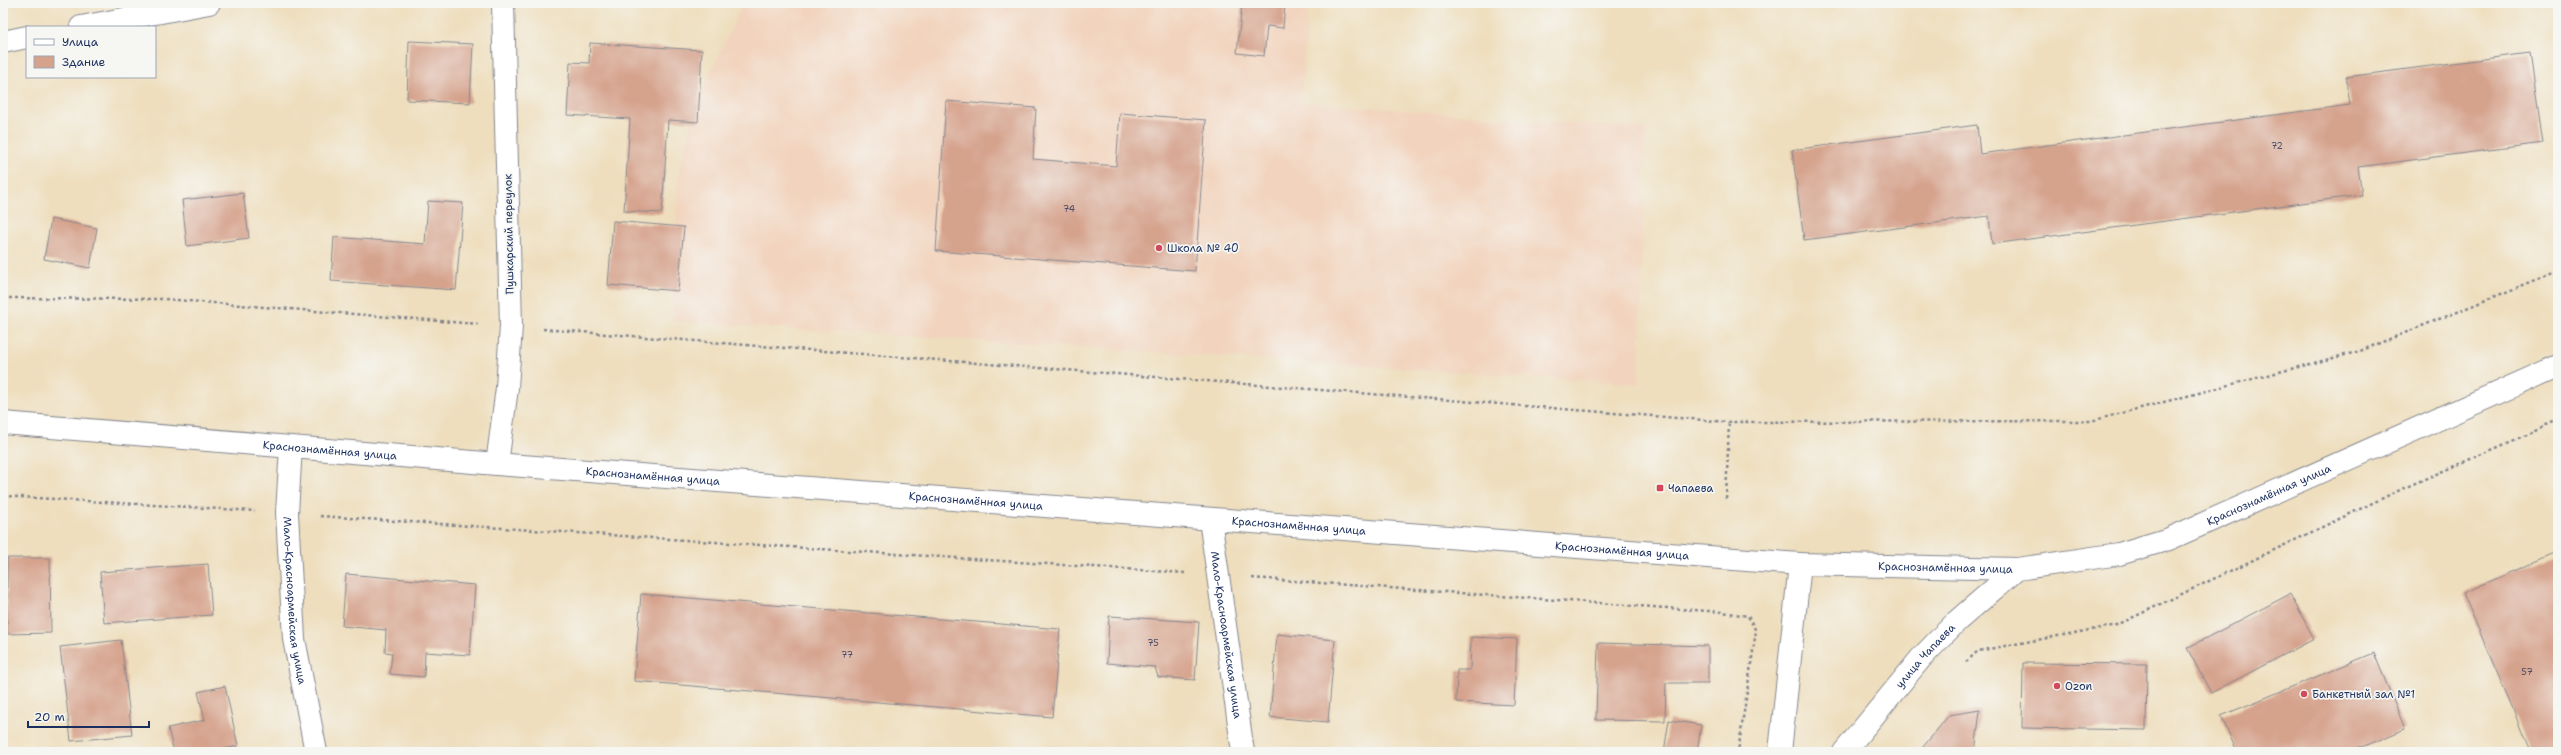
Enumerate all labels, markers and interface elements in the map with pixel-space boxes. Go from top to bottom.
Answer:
legend [26,26,156,78]
text: Улица [62,34,99,50]
text: Здание [62,54,106,70]
house number: 72 [2271,140,2283,152]
street label: Пушкарский переулок [500,173,518,294]
house number: 74 [1063,203,1075,215]
place label: Школа № 40 [1167,241,1239,256]
marker: Школа № 40 [1154,243,1164,253]
street label: Краснознамённая улица [262,437,398,463]
street label: Краснознамённая улица [2204,460,2333,529]
street label: Краснознамённая улица [585,463,721,489]
place label: Чапаева [1668,481,1713,496]
marker: Чапаева [1655,483,1665,493]
street label: Краснознамённая улица [908,488,1044,513]
street label: Краснознамённая улица [1231,513,1367,538]
street label: Мало-Красноармейская улица [280,516,310,686]
street label: Краснознамённая улица [1554,538,1690,563]
street label: Мало-Красноармейская улица [1207,550,1246,720]
street label: Краснознамённая улица [1878,558,2013,576]
street label: улица Чапаева [1892,620,1958,691]
house number: 75 [1147,637,1159,649]
house number: 77 [841,649,853,661]
house number: 57 [2521,666,2533,678]
place label: Ozon [2065,679,2093,694]
marker: Ozon [2052,681,2062,691]
place label: Банкетный зал №1 [2312,687,2415,702]
marker: Банкетный зал №1 [2299,689,2309,699]
scale bar [28,703,149,729]
text: 20 m [34,709,65,725]

